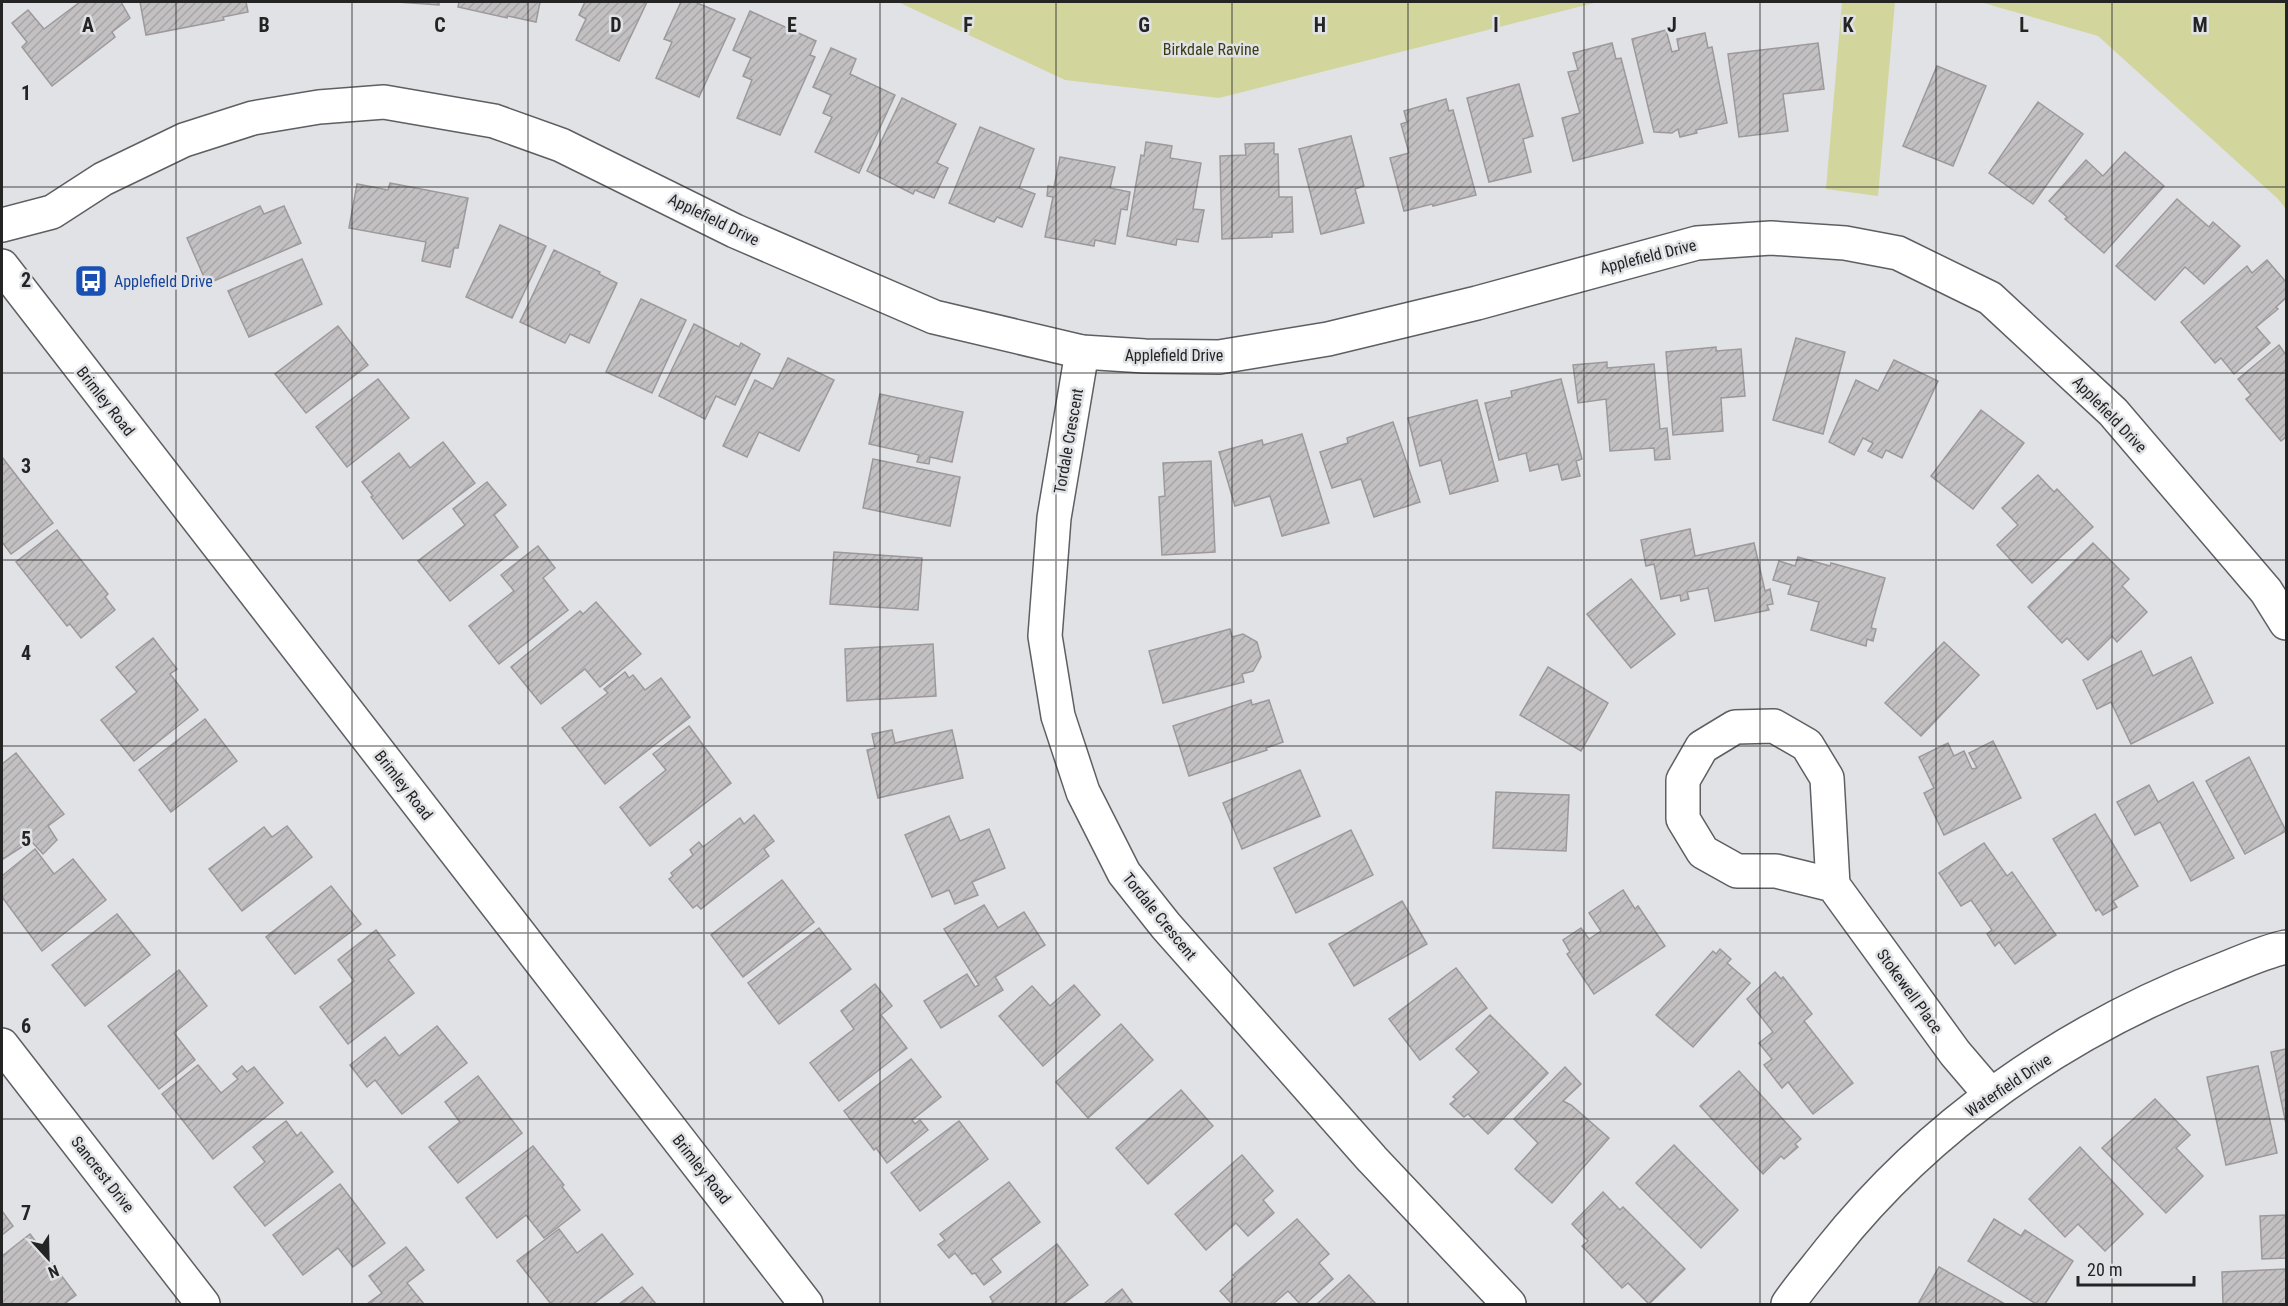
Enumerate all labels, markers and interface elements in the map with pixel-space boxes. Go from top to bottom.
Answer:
text: A [82,13,94,37]
text: B [258,13,270,37]
text: C [434,13,446,37]
text: D [610,13,622,37]
text: E [787,13,797,37]
text: F [963,13,973,37]
text: G [1138,13,1150,37]
text: H [1314,13,1326,37]
text: I [1493,13,1499,37]
text: J [1667,13,1677,37]
text: K [1842,13,1854,37]
text: L [2019,13,2029,37]
text: M [2192,13,2208,37]
park label: Birkdale Ravine [1163,40,1259,59]
text: 1 [21,81,31,105]
street label: Applefield Drive [665,189,762,250]
street label: Applefield Drive [1598,235,1698,278]
bus stop icon: Applefield Drive [73,263,109,299]
text: 2 [21,268,31,292]
place label: Applefield Drive [114,272,213,291]
street label: Applefield Drive [1125,346,1223,365]
street label: Brimley Road [73,363,139,440]
street label: Applefield Drive [2069,372,2151,456]
street label: Tordale Crescent [1050,387,1087,495]
text: 3 [21,454,31,478]
text: 4 [21,641,31,665]
street label: Brimley Road [371,747,437,824]
text: 5 [21,827,31,851]
street label: Tordale Crescent [1119,869,1201,964]
street label: Stokewell Place [1873,945,1947,1037]
text: 6 [21,1014,31,1038]
street label: Waterfield Drive [1962,1050,2055,1121]
street label: Brimley Road [669,1131,735,1208]
street label: Sancrest Drive [67,1133,138,1216]
text: 7 [21,1201,31,1225]
north arrow [18,1228,78,1288]
scale bar [2078,1249,2194,1287]
text: 20 m [2087,1259,2122,1280]
text: N [45,1261,62,1282]

